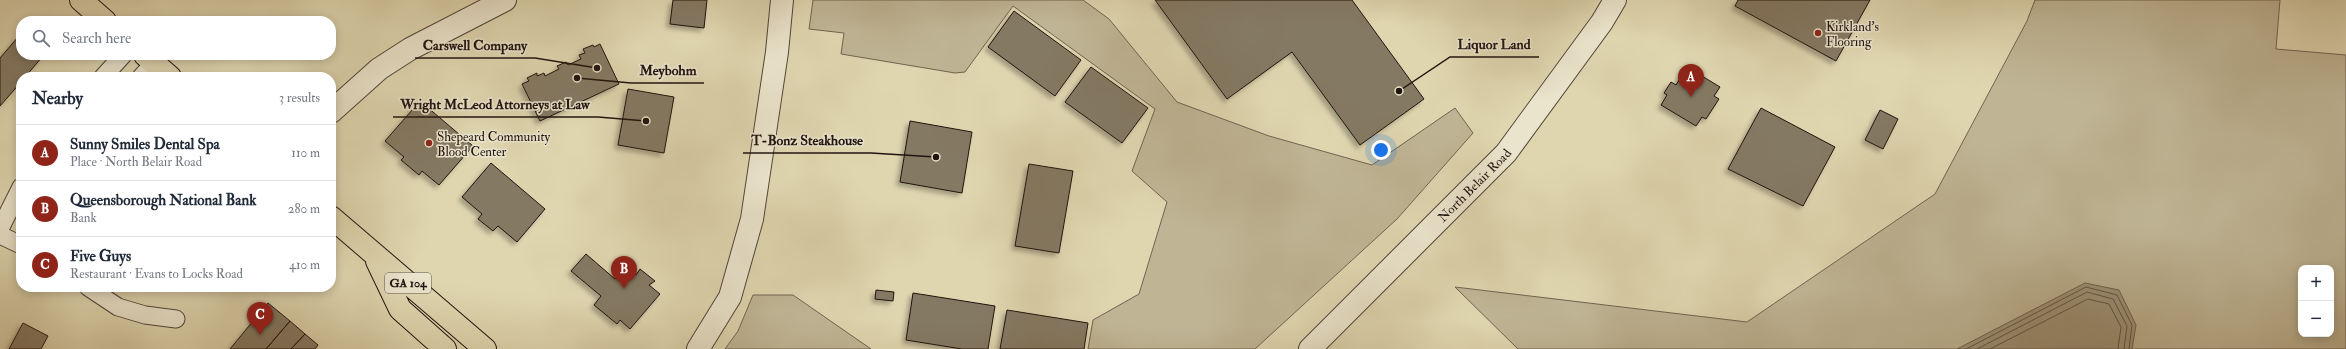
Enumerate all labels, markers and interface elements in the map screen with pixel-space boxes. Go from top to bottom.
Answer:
search box [16,16,336,60]
place label: Kirkland's Flooring [1826,19,1879,50]
icon: search [30,27,52,49]
marker: Kirkland's Flooring [1813,28,1823,38]
text: Search here [62,29,131,48]
callout: Liquor Land [1450,31,1539,57]
callout: Carswell Company [415,32,535,58]
text: Liquor Land [1457,36,1531,54]
text: Carswell Company [423,37,528,55]
callout: Meybohm [631,57,704,83]
text: Meybohm [638,62,697,80]
pin: A [1678,64,1704,97]
text: Nearby [32,88,83,109]
text: 3 results [279,90,320,106]
callout: Wright McLeod Attorneys at Law [393,91,598,117]
text: Wright McLeod Attorneys at Law [399,96,591,114]
callout: T-Bonz Steakhouse [743,127,871,153]
place label: Shepeard Community Blood Center [437,129,551,160]
text: T-Bonz Steakhouse [750,132,863,149]
text: Sunny Smiles Dental Spa [70,135,220,154]
marker: Shepeard Community Blood Center [424,138,434,148]
your location [1371,140,1391,160]
text: A [41,145,49,161]
text: 110 m [291,145,320,161]
street label: North Belair Road [1435,146,1516,226]
text: Place · North Belair Road [70,154,202,170]
text: Queensborough National Bank [70,191,256,210]
text: B [41,201,49,217]
text: 280 m [288,201,320,217]
text: Bank [70,210,97,226]
text: Five Guys [70,247,131,266]
pin: B [611,256,637,289]
text: C [40,257,50,273]
text: 410 m [289,257,320,273]
map controls [2298,265,2334,337]
button: + [2298,265,2334,301]
text: Restaurant · Evans to Locks Road [70,266,243,282]
road number: GA 104 [385,273,431,293]
button: − [2298,301,2334,337]
pin: C [247,302,273,335]

